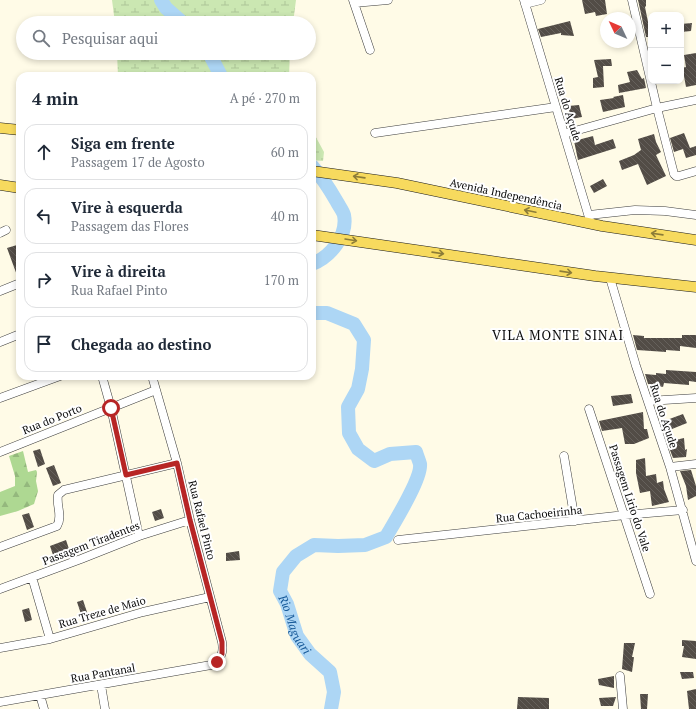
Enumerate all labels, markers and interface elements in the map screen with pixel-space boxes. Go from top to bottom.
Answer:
north arrow [600,12,636,48]
map controls [648,12,684,84]
button: + [648,12,684,48]
search box [16,16,316,60]
icon: search [30,27,52,49]
text: Pesquisar aqui [62,28,158,48]
button: − [648,48,684,84]
street label: Rua do Açude [552,75,585,143]
text: 4 min [32,87,79,110]
text: A pé · 270 m [230,89,300,107]
text: Siga em frente [71,133,175,153]
icon: ahead [33,141,55,163]
text: 60 m [271,143,299,161]
text: Passagem 17 de Agosto [71,153,205,171]
one-way arrow [352,173,365,181]
street label: Avenida Independência [449,175,564,213]
text: Vire à esquerda [71,197,183,217]
icon: left [33,205,55,227]
text: 40 m [271,207,299,225]
one-way arrow [523,207,536,215]
text: Passagem das Flores [71,217,189,235]
one-way arrow [651,230,664,238]
one-way arrow [344,237,357,245]
one-way arrow [431,249,444,257]
text: Vire à direita [71,261,166,281]
one-way arrow [559,268,572,276]
icon: right [33,269,55,291]
text: 170 m [264,271,299,289]
text: Rua Rafael Pinto [71,281,167,299]
district label: VILA MONTE SINAI [492,326,624,344]
icon: arrive [33,333,55,355]
text: Chegada ao destino [71,334,211,354]
street label: Rua do Açude [647,382,681,450]
route start [102,399,120,417]
street label: Rua do Porto [20,401,84,437]
street label: Passagem Lirio do Vale [606,443,654,554]
street label: Rua Rafael Pinto [185,479,219,561]
street label: Rua Cachoeirinha [495,502,583,525]
street label: Passagem Tiradentes [40,518,142,568]
water label: Rio Maguari [275,591,315,657]
street label: Rua Treze de Maio [57,593,147,631]
route end [208,653,226,671]
street label: Rua Pantanal [70,660,136,686]

